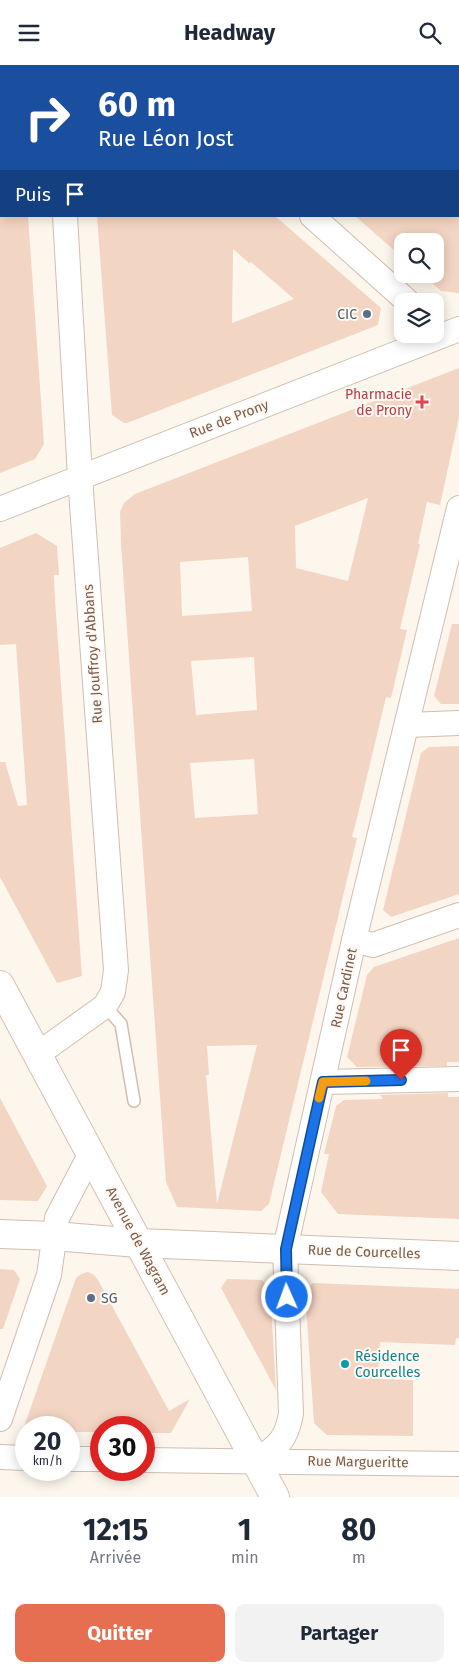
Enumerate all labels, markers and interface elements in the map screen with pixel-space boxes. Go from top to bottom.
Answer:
icon: menu [15,19,43,47]
text: Headway [184,19,275,46]
icon: search [416,19,444,47]
text: 60 m [98,83,176,125]
icon: right [15,85,80,150]
text: Rue Léon Jost [98,125,234,152]
icon: arrive [61,180,89,208]
text: Puis [15,183,51,206]
map controls [394,233,444,343]
button: search [394,233,444,283]
button: layers [394,293,444,343]
place label: CIC [337,306,357,323]
marker: CIC [361,308,373,320]
place label: Pharmacie de Prony [345,386,412,419]
street label: Rue de Prony [187,396,271,442]
marker: Pharmacie de Prony [416,396,428,408]
street label: Rue Jouffroy d'Abbans [80,583,106,724]
street label: Rue Cardinet [327,945,361,1030]
pin [380,1029,422,1080]
icon: arrive [387,1036,415,1064]
street label: Avenue de Wagram [102,1184,174,1298]
street label: Rue de Courcelles [307,1242,421,1262]
position arrow [260,1270,312,1322]
place label: SG [101,1290,117,1307]
marker: SG [85,1292,97,1304]
place label: Résidence Courcelles [355,1348,421,1381]
marker: Résidence Courcelles [339,1358,351,1370]
speed limit sign: 30 [90,1416,155,1481]
text: 20 [34,1427,61,1457]
street label: Rue Margueritte [307,1453,409,1471]
text: km/h [33,1454,62,1468]
text: 12:15 [83,1512,148,1548]
text: 1 [238,1512,252,1548]
text: 80 [341,1512,376,1548]
text: Arrivée [90,1548,141,1567]
text: min [231,1548,259,1567]
text: m [352,1548,366,1567]
button: Quitter [15,1604,225,1662]
button: Partager [235,1604,444,1662]

